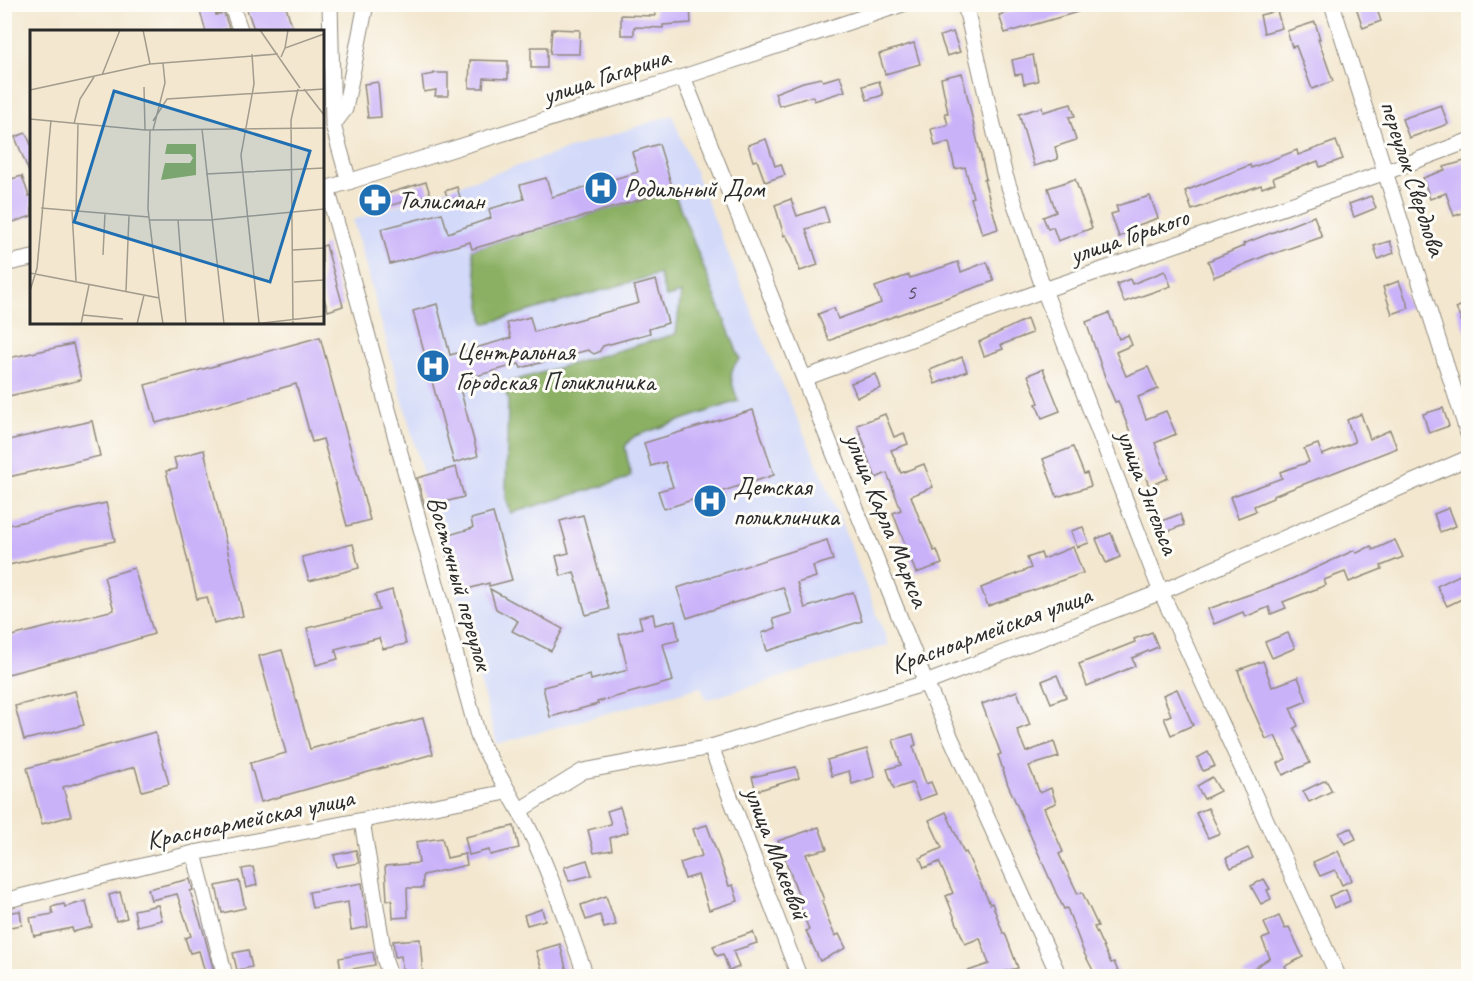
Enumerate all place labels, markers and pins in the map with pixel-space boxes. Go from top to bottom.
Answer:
hospital icon: Родильный Дом [583,170,619,206]
place label: Родильный Дом [624,172,766,205]
pharmacy icon: Талисман [357,182,393,218]
place label: Талисман [398,184,486,217]
place label: Центральная Городская Поликлиника [456,335,657,398]
hospital icon: Центральная Городская Поликлиника [415,348,451,384]
place label: Детская поликлиника [733,470,841,533]
hospital icon: Детская поликлиника [692,483,728,519]

